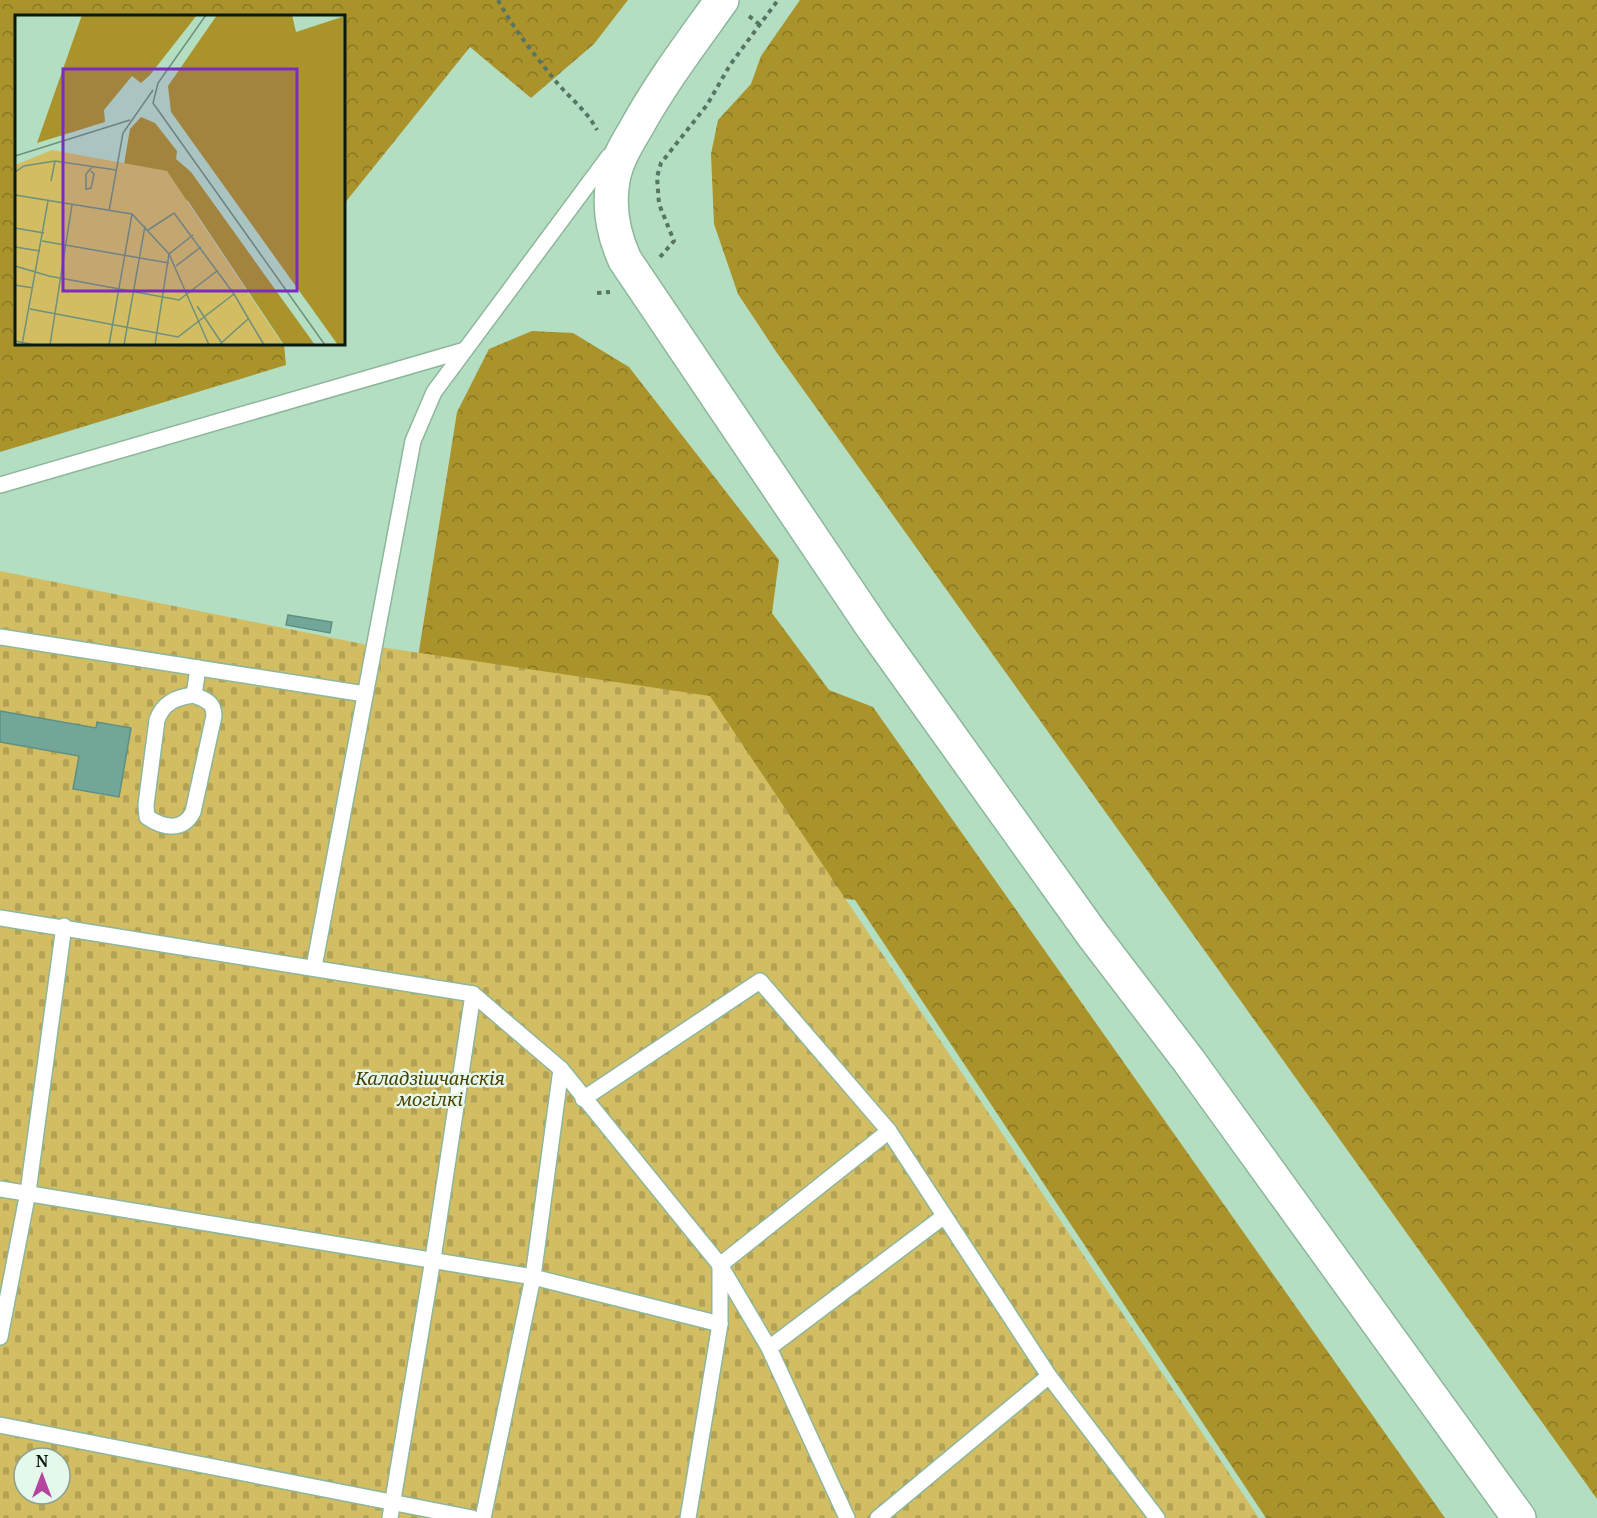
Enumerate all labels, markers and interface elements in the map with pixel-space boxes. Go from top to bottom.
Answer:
inset map [15,15,345,345]
park label: Каладзішчанскія могілкі [354,1066,505,1111]
north arrow [12,1446,72,1506]
text: N [36,1450,49,1472]

